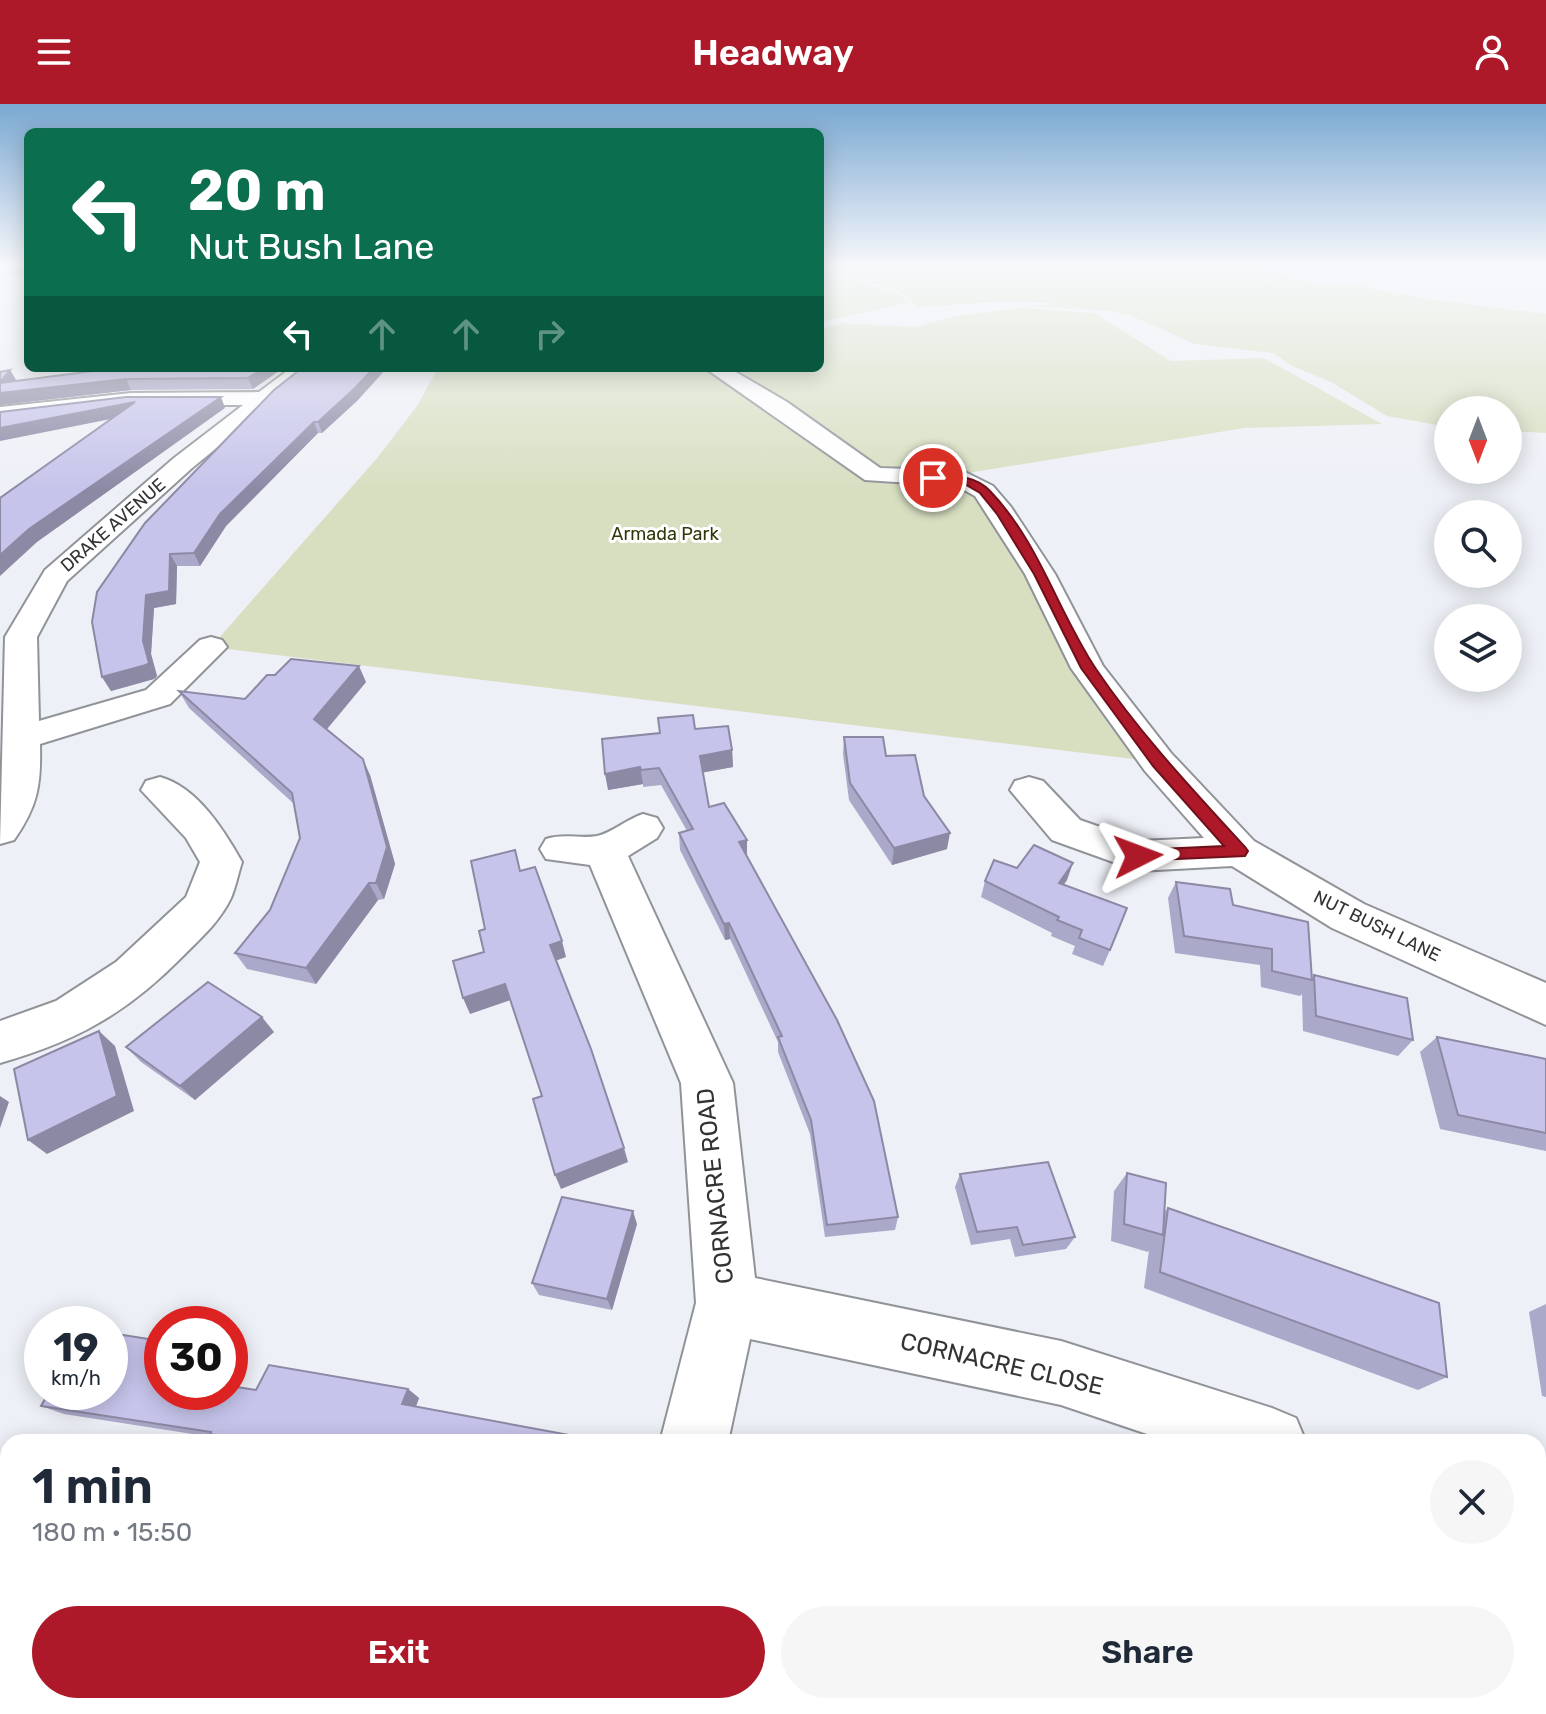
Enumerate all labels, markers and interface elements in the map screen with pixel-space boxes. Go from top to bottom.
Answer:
icon: menu [32,30,76,74]
icon: person [1470,30,1514,74]
text: Headway [692,31,854,74]
text: 20 m [188,158,326,224]
icon: left [56,160,160,264]
text: Nut Bush Lane [188,225,435,268]
icon: left [276,312,320,356]
icon: ahead [360,312,404,356]
icon: ahead [444,312,488,356]
icon: right [528,312,572,356]
north arrow [1434,396,1522,484]
map controls [1434,396,1522,692]
pin [899,444,967,512]
icon: arrive [911,456,955,500]
street label: DRAKE AVENUE [56,473,170,577]
button: search [1434,500,1522,588]
park label: Armada Park [611,523,719,545]
button: layers [1434,604,1522,692]
position arrow [1096,814,1180,898]
street label: NUT BUSH LANE [1310,886,1444,966]
street label: CORNACRE ROAD [691,1087,739,1285]
speed limit sign: 30 [144,1306,248,1410]
text: 19 [53,1324,99,1371]
street label: CORNACRE CLOSE [898,1327,1106,1401]
text: km/h [51,1366,101,1390]
text: 1 min [32,1458,153,1515]
button: close [1430,1460,1514,1544]
text: 180 m · 15:50 [32,1517,192,1548]
button: Exit [32,1606,765,1698]
button: Share [781,1606,1514,1698]

